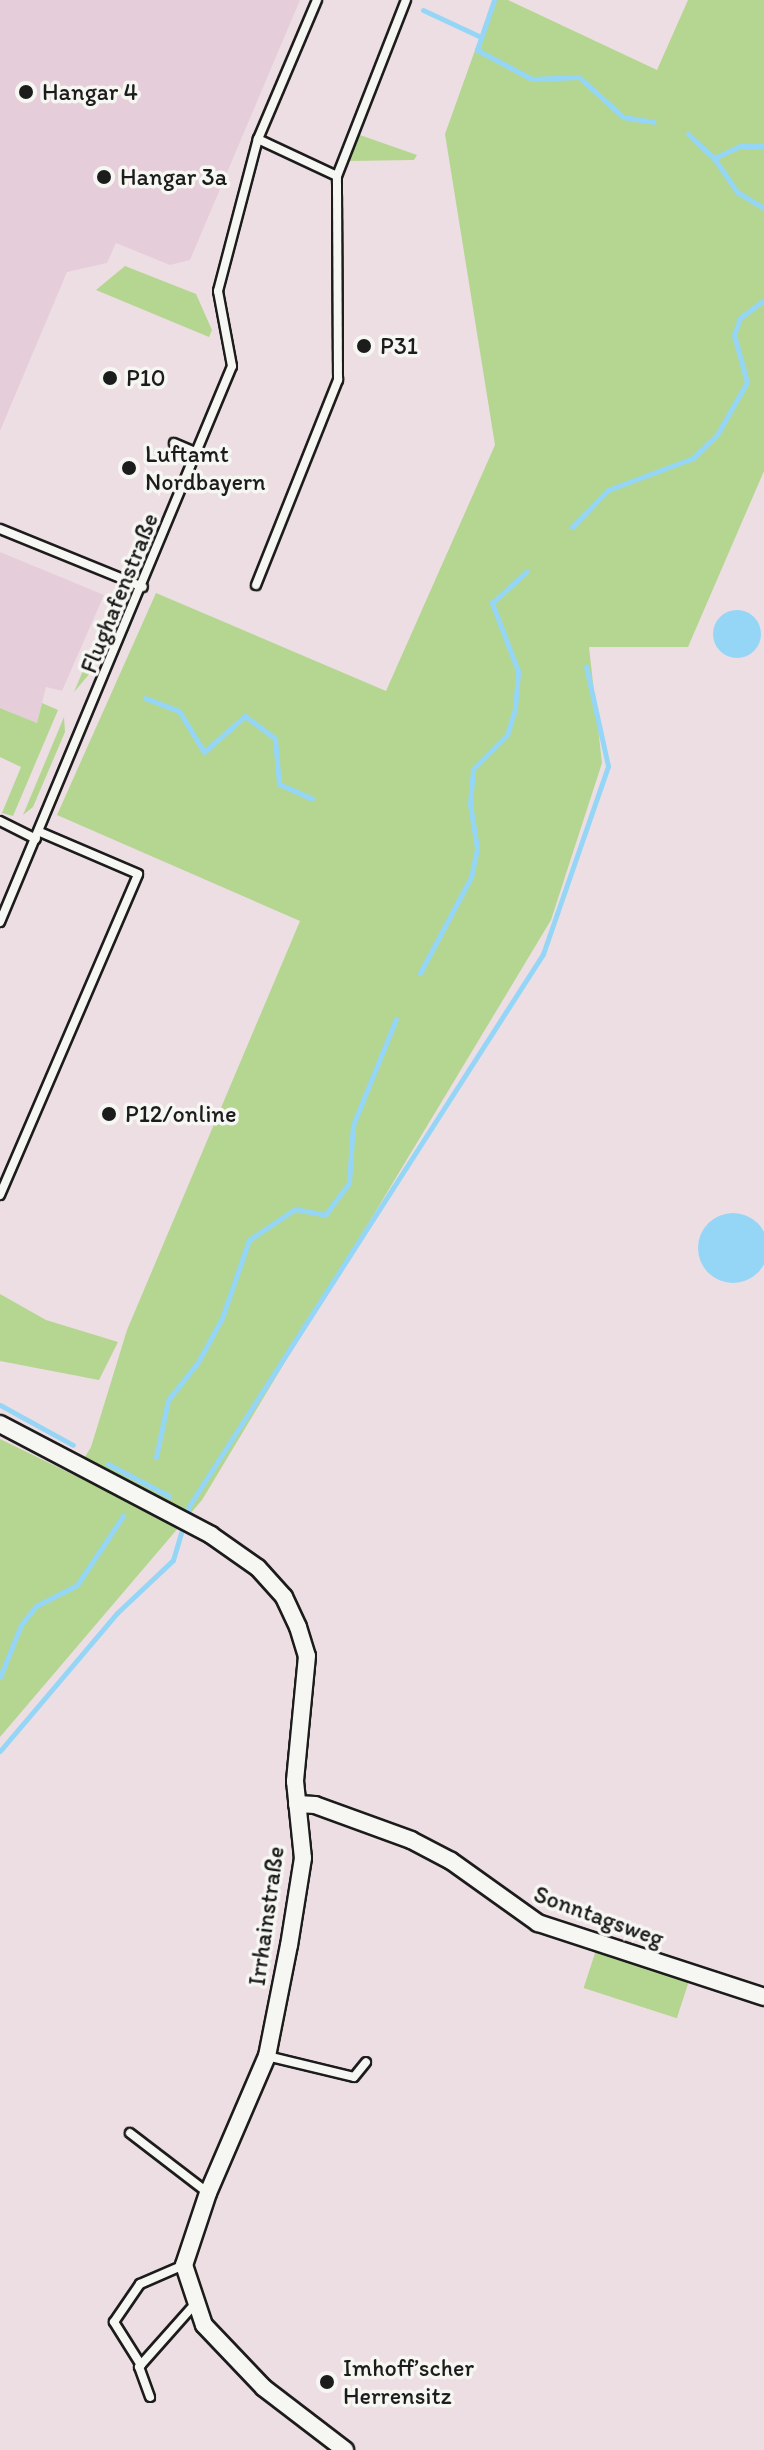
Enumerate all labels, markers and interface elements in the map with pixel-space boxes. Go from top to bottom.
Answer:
place label: Hangar 4 [42,78,138,106]
marker: Hangar 4 [17,83,35,101]
place label: Hangar 3a [120,163,227,191]
marker: Hangar 3a [95,168,113,186]
place label: P31 [380,332,418,360]
marker: P31 [355,337,373,355]
place label: P10 [126,364,166,392]
marker: P10 [101,369,119,387]
place label: Luftamt Nordbayern [145,440,266,496]
marker: Luftamt Nordbayern [120,459,138,477]
street label: Flughafenstraße [74,509,164,677]
place label: P12/online [125,1100,237,1128]
marker: P12/online [100,1105,118,1123]
street label: Irrhainstraße [242,1845,290,1987]
street label: Sonntagsweg [530,1879,668,1953]
place label: Imhoff’scher Herrensitz [343,2354,474,2410]
marker: Imhoff’scher Herrensitz [318,2373,336,2391]

